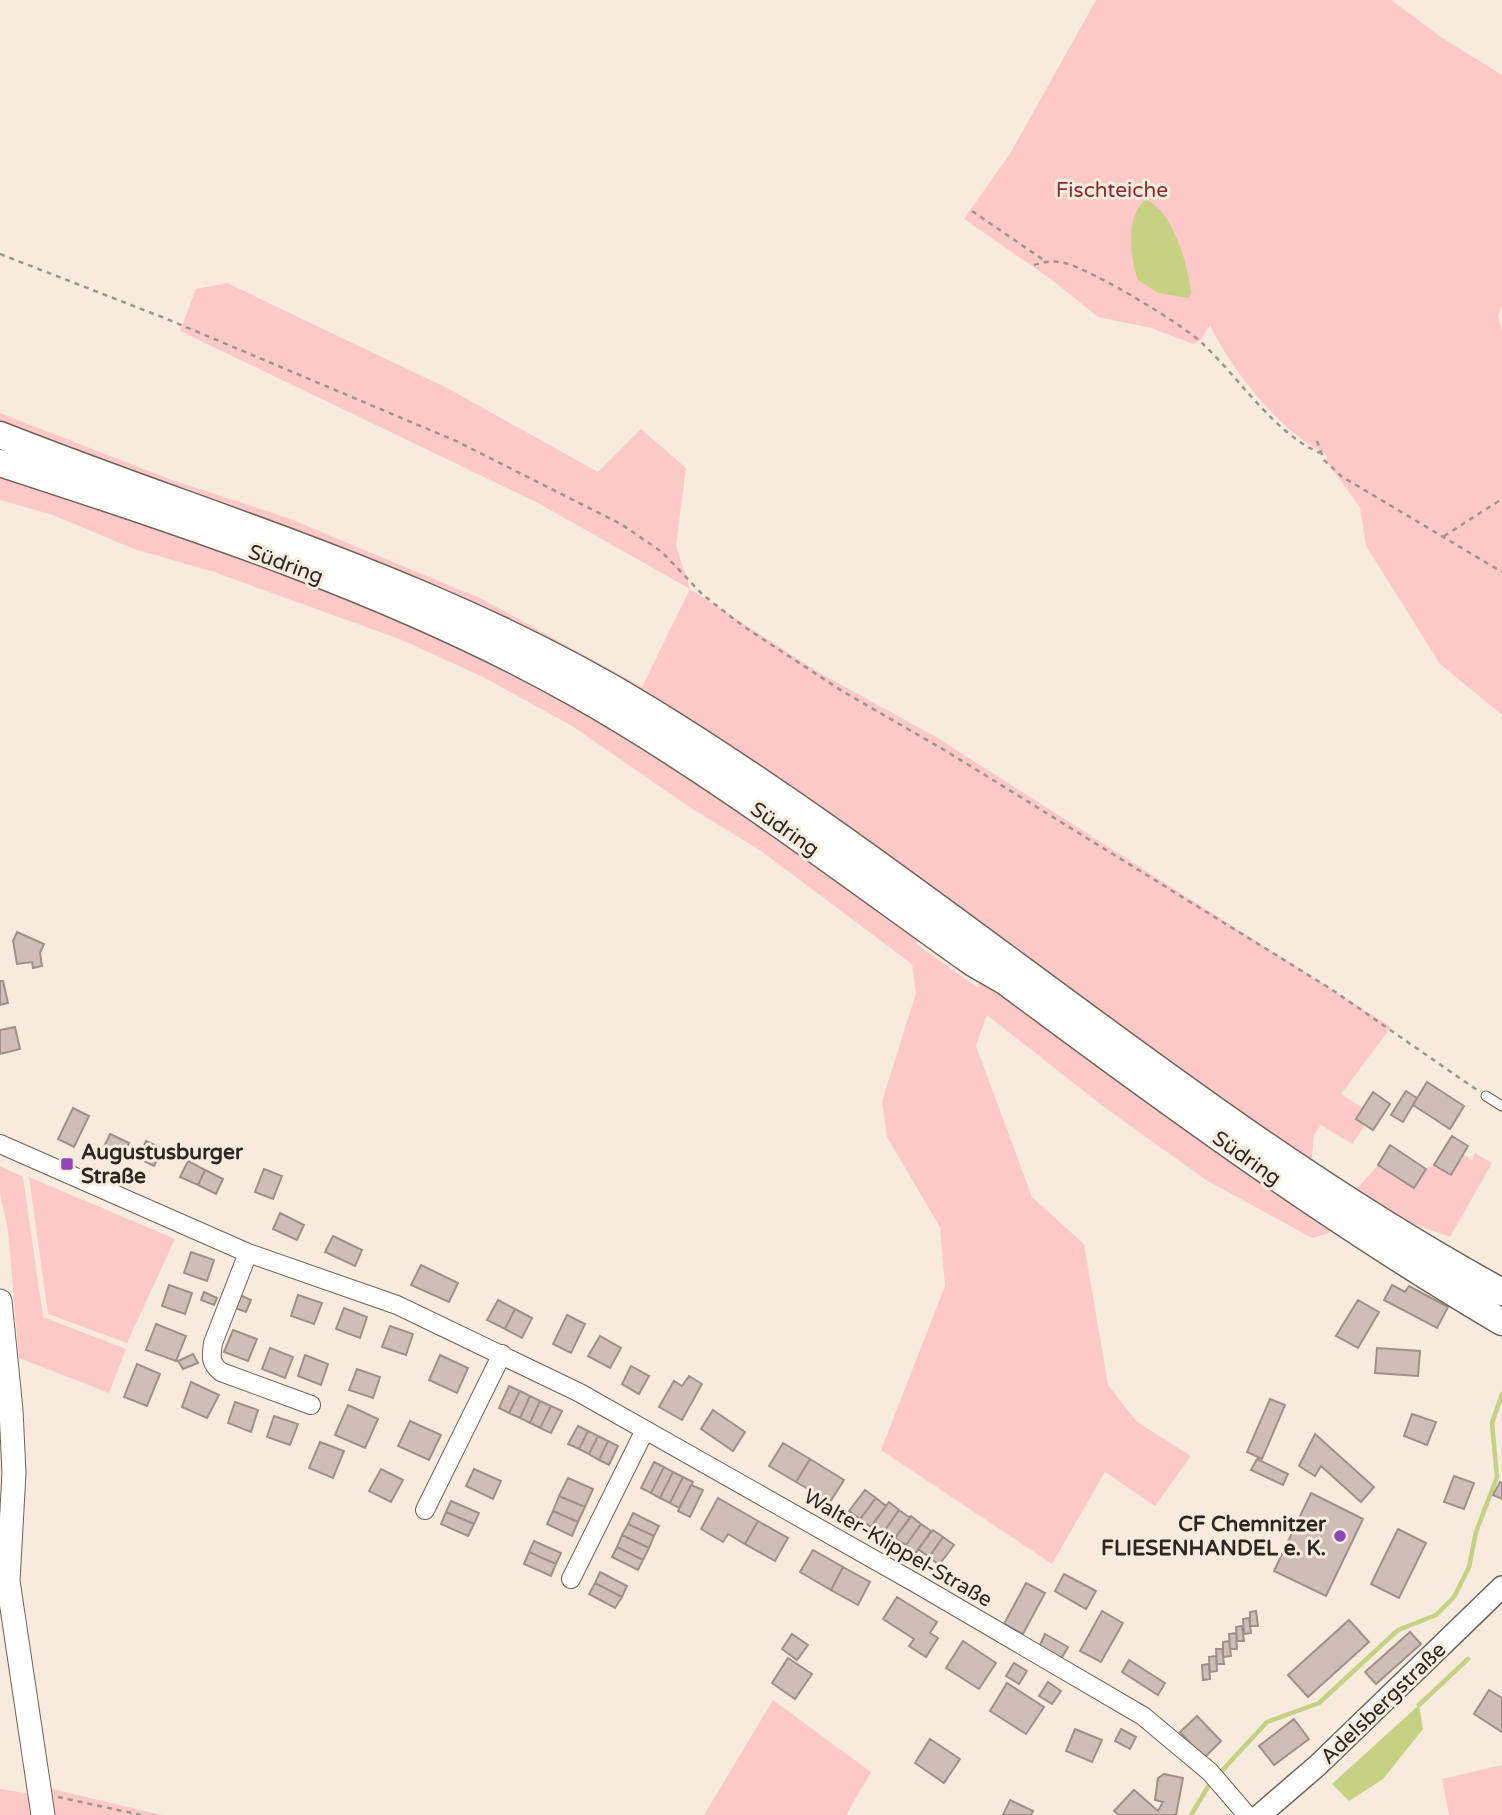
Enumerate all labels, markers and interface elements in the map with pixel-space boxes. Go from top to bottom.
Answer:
park label: Fischteiche [1056,178,1168,203]
street label: Südring [245,539,327,590]
street label: Südring [746,797,824,862]
street label: Südring [1208,1126,1286,1191]
place label: Augustusburger Straße [81,1140,244,1189]
marker: Augustusburger Straße [59,1156,75,1172]
street label: Walter-Klippel-Straße [799,1484,997,1613]
place label: CF Chemnitzer FLIESENHANDEL e. K. [1101,1512,1327,1561]
marker: CF Chemnitzer FLIESENHANDEL e. K. [1332,1528,1348,1544]
street label: Adelsbergstraße [1315,1637,1451,1769]

